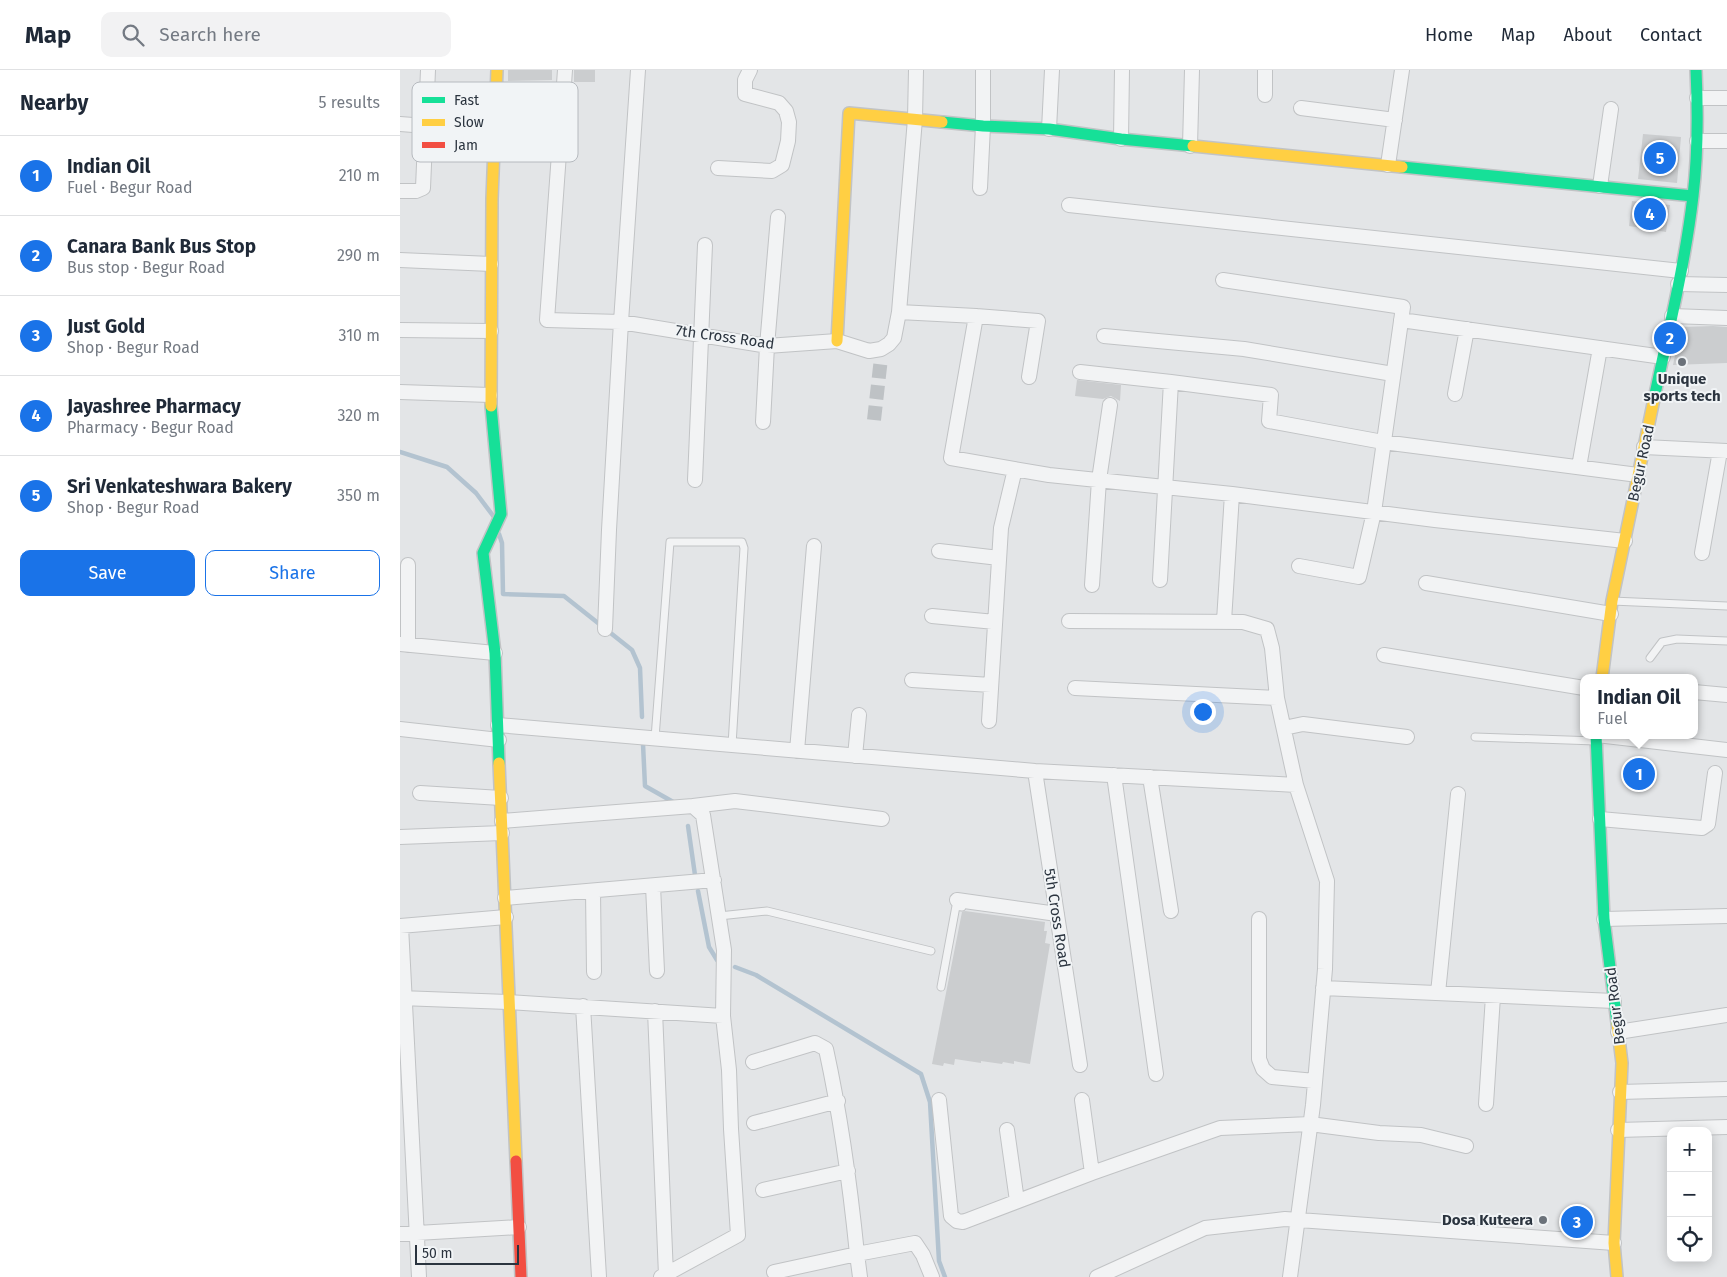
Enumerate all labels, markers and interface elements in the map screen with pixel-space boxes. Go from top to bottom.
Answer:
search box [101,12,451,57]
text: Map [25,21,71,49]
icon: search [119,21,147,49]
text: Search here [159,23,261,46]
text: Home [1425,24,1473,46]
text: Map [1501,24,1535,46]
text: About [1563,24,1612,46]
text: Contact [1640,24,1702,46]
legend [412,82,578,162]
text: Nearby [20,90,88,116]
text: Fast [454,92,480,109]
text: 5 results [319,93,380,112]
text: Slow [454,114,484,131]
text: Jam [454,137,478,154]
pin: 5 [1644,139,1676,177]
text: Indian Oil [67,155,150,178]
text: 1 [32,166,40,185]
text: 210 m [339,166,380,185]
text: Fuel · Begur Road [67,178,193,197]
pin: 4 [1634,195,1666,233]
text: Canara Bank Bus Stop [67,235,256,258]
text: 2 [32,246,40,265]
text: 290 m [337,246,380,265]
text: Bus stop · Begur Road [67,258,225,277]
text: Just Gold [67,315,145,338]
pin: 2 [1654,319,1686,357]
street label: 7th Cross Road [674,321,776,353]
text: 3 [32,326,40,345]
text: 310 m [339,326,380,345]
text: Shop · Begur Road [67,338,200,357]
marker: Unique sports tech [1676,356,1688,368]
place label: Unique sports tech [1643,370,1721,405]
text: Jayashree Pharmacy [67,395,241,418]
text: 4 [31,406,41,425]
text: 320 m [337,406,380,425]
text: Pharmacy · Begur Road [67,418,234,437]
street label: Begur Road [1624,423,1658,503]
text: Sri Venkateshwara Bakery [67,475,292,498]
text: 5 [32,486,40,505]
text: 350 m [337,486,380,505]
text: Shop · Begur Road [67,498,200,517]
button: Save [20,550,195,596]
button: Share [205,550,380,596]
popup [1580,674,1698,739]
text: Indian Oil [1597,686,1681,709]
your location [1190,699,1216,725]
text: Fuel [1597,709,1627,728]
pin: 1 [1623,755,1655,793]
street label: 5th Cross Road [1040,867,1074,969]
street label: Begur Road [1601,966,1629,1046]
map controls [1667,1127,1712,1262]
button: + [1667,1127,1712,1172]
button: − [1667,1172,1712,1217]
pin: 3 [1561,1203,1593,1241]
place label: Dosa Kuteera [1442,1211,1533,1229]
marker: Dosa Kuteera [1537,1214,1549,1226]
button: locate [1667,1217,1712,1262]
scale bar [415,1242,519,1265]
text: 50 m [422,1245,453,1262]

